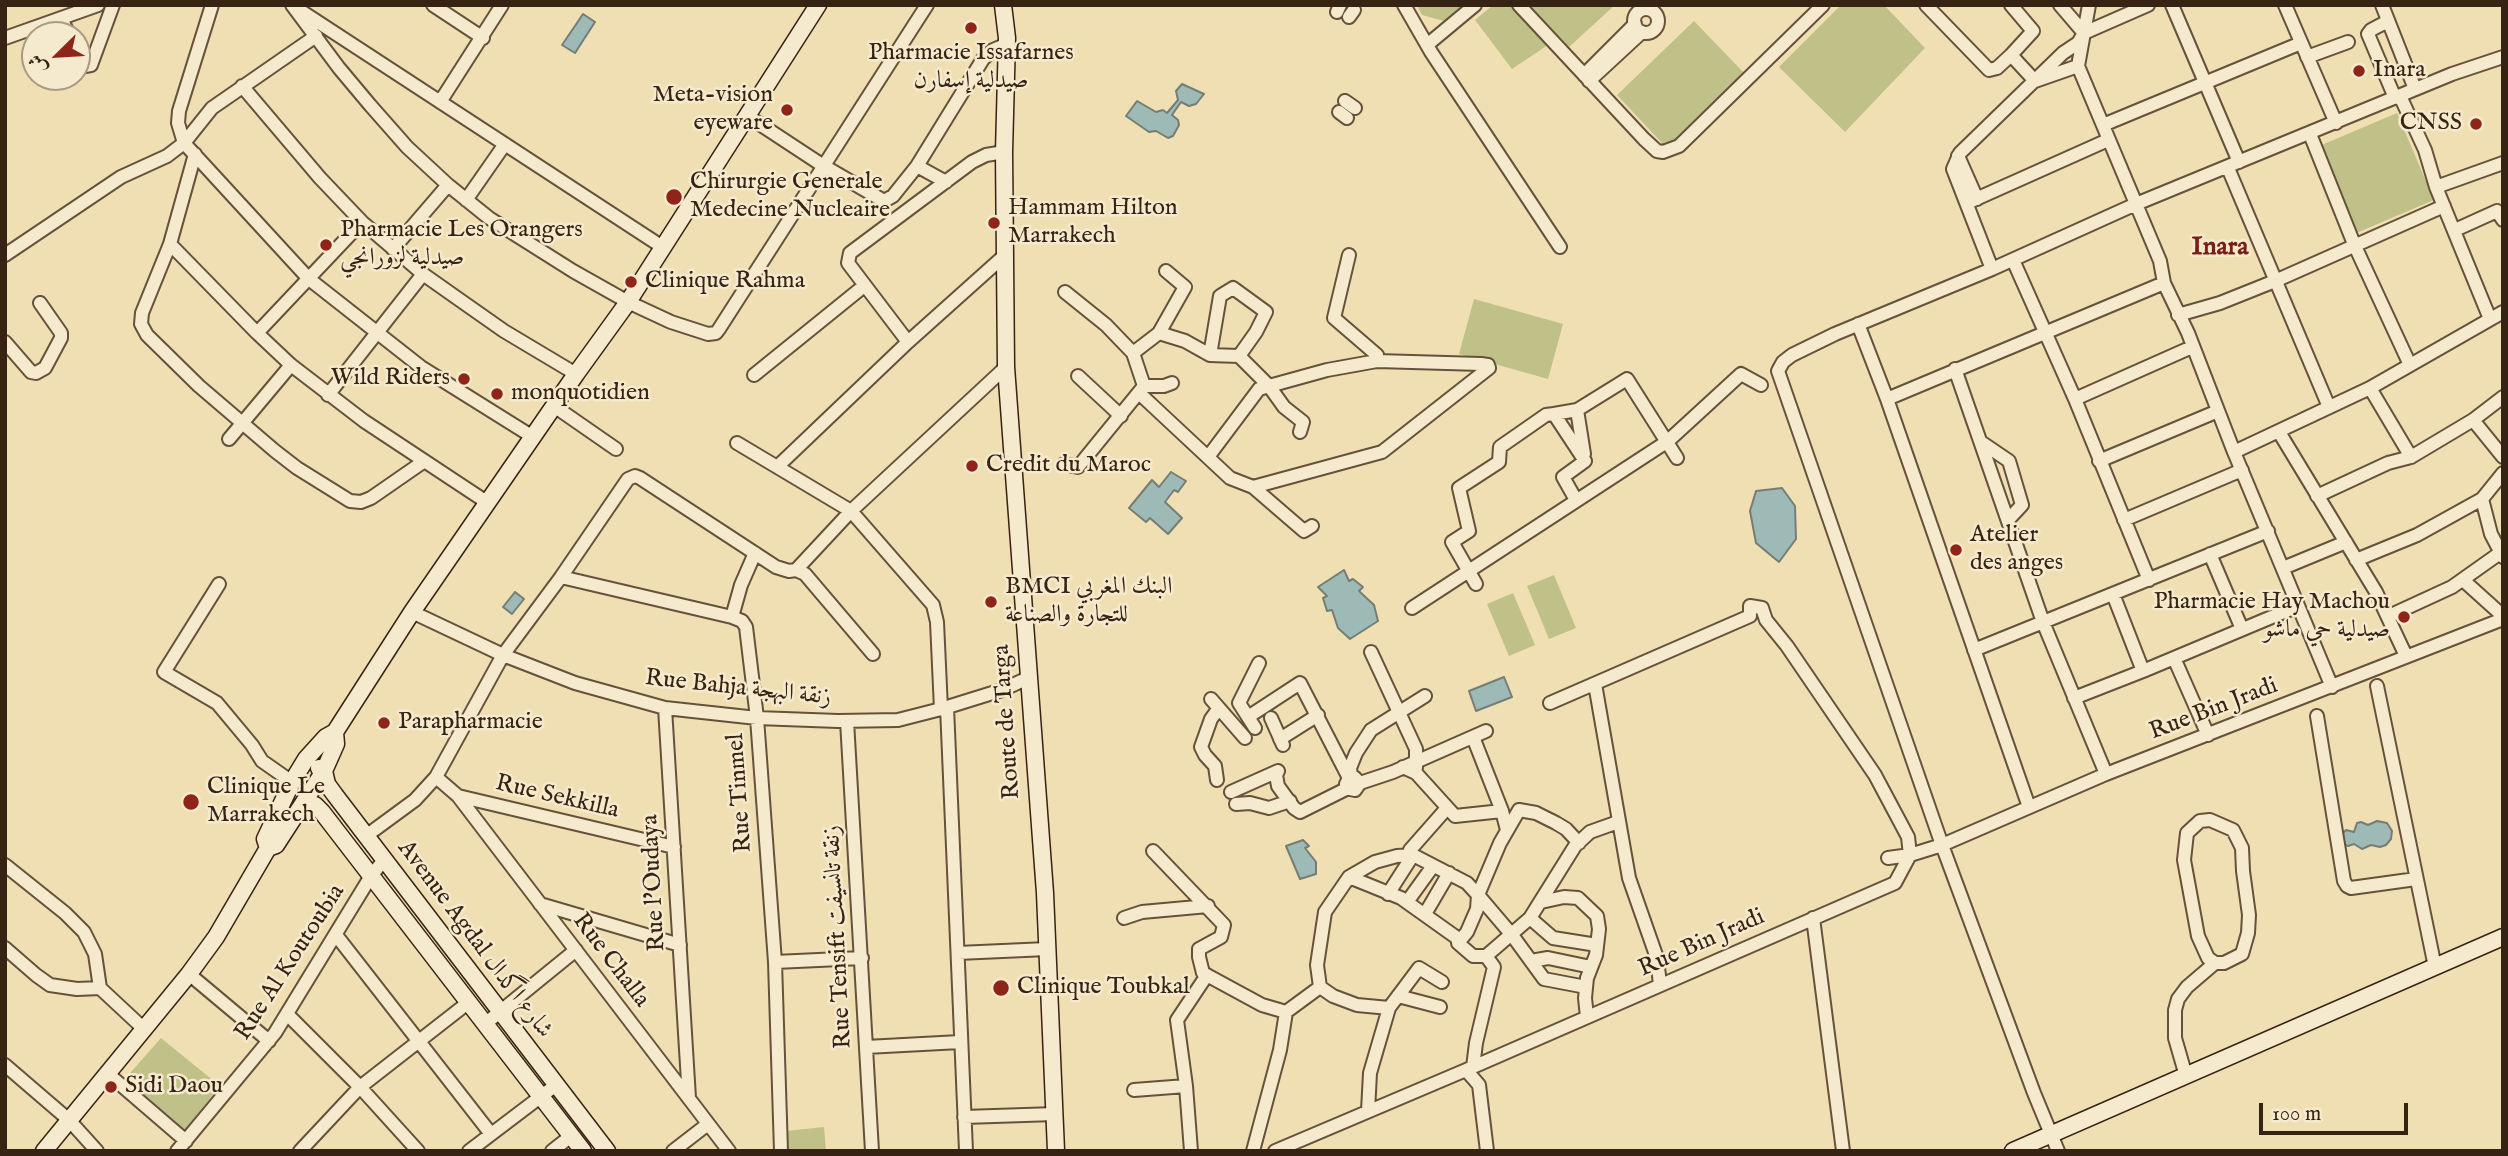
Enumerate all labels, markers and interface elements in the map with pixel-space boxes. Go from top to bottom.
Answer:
marker: Pharmacie Issafarnes صيدلية إسفارن [963,20,979,36]
north arrow [21,21,91,91]
place label: Pharmacie Issafarnes صيدلية إسفارن [868,40,1074,96]
text: ش [24,50,53,77]
place label: Inara [2373,57,2426,85]
marker: Inara [2351,63,2367,79]
place label: Meta-vision eyeware [652,82,773,138]
marker: Meta-vision eyeware [779,102,795,118]
place label: CNSS [2400,110,2462,138]
marker: CNSS [2468,116,2484,132]
place label: Chirurgie Generale Medecine Nucleaire [690,169,890,225]
marker: Chirurgie Generale Medecine Nucleaire [664,187,684,207]
place label: Hammam Hilton Marrakech [1008,195,1178,251]
marker: Hammam Hilton Marrakech [986,215,1002,231]
place label: Pharmacie Les Orangers صيدلية لزورانجي [340,217,583,273]
district label: Inara [2191,233,2249,265]
marker: Pharmacie Les Orangers صيدلية لزورانجي [318,237,334,253]
place label: Clinique Rahma [645,268,805,296]
marker: Clinique Rahma [623,274,639,290]
place label: Wild Riders [331,365,450,393]
marker: Wild Riders [456,371,472,387]
place label: monquotidien [511,380,650,408]
marker: monquotidien [489,386,505,402]
place label: Credit du Maroc [986,452,1151,480]
marker: Credit du Maroc [964,458,980,474]
place label: Atelier des anges [1970,522,2063,578]
marker: Atelier des anges [1948,542,1964,558]
place label: BMCI البنك المغربي للتجارة والصناعة [1005,574,1172,630]
place label: Pharmacie Hay Machou صيدلية حي ماشو [2153,589,2390,645]
marker: BMCI البنك المغربي للتجارة والصناعة [983,594,999,610]
marker: Pharmacie Hay Machou صيدلية حي ماشو [2396,609,2412,625]
street label: Route de Targa [988,644,1028,800]
street label: Rue Bahja زنقة البهجة [644,665,832,713]
street label: Rue Bin Jradi [2146,672,2282,748]
place label: Parapharmacie [398,709,543,737]
marker: Parapharmacie [376,715,392,731]
street label: Rue Tinmel [722,732,760,854]
street label: Rue Sekkilla [492,770,622,826]
place label: Clinique Le Marrakech [207,774,325,830]
marker: Clinique Le Marrakech [181,792,201,812]
street label: Rue l'Oudaya [637,814,673,952]
street label: Rue Tensift زنقة تانسيفت [819,824,859,1050]
street label: Avenue Agdal شارع اگدال [390,835,558,1045]
street label: Rue Al Koutoubia [230,880,352,1046]
street label: Rue Bin Jradi [1635,903,1769,985]
street label: Rue Challa [565,908,655,1014]
place label: Clinique Toubkal [1017,974,1190,1002]
marker: Clinique Toubkal [991,978,1011,998]
place label: Sidi Daou [125,1073,223,1101]
marker: Sidi Daou [103,1079,119,1095]
scale bar [2263,1090,2412,1134]
text: 100 m [2272,1101,2321,1128]

